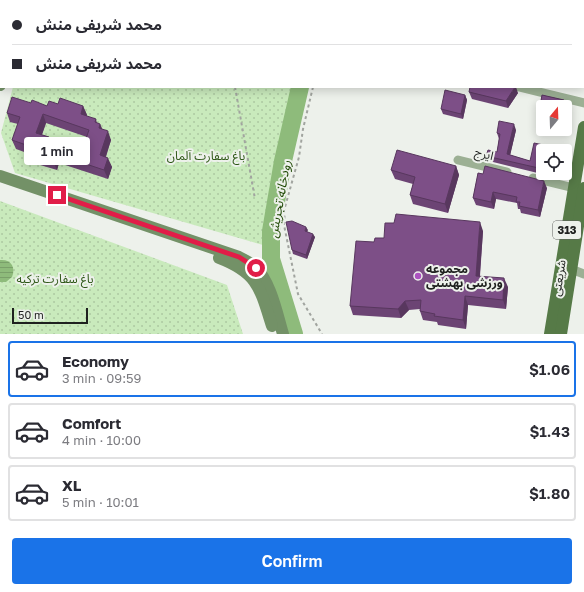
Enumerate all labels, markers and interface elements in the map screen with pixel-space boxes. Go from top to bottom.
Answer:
text: محمد شریفی منش [36,15,162,33]
text: محمد شریفی منش [36,54,162,72]
north arrow [536,100,572,136]
map controls [536,100,572,180]
callout: 1 min [24,137,90,165]
text: 1 min [41,143,73,159]
street label: ایرج [473,144,495,165]
button: locate [536,144,572,180]
park label: باغ سفارت آلمان [167,148,245,165]
water label: رودخانه تجریش [264,159,295,239]
route end [48,186,66,204]
road number: 313 [553,221,581,239]
street label: شریعتی [548,258,569,297]
route start [247,259,265,277]
place label: مجموعه ورزشی بهشتی [426,261,503,290]
park label: باغ سفارت ترکیه [16,271,94,288]
marker: مجموعه ورزشی بهشتی [413,271,423,281]
scale bar [12,306,88,325]
text: 50 m [18,308,44,321]
icon: car [14,351,50,387]
text: Economy [62,352,129,370]
text: $1.06 [529,360,570,378]
text: 3 min · 09:59 [62,370,141,386]
icon: car [14,413,50,449]
text: Comfort [62,414,121,432]
text: $1.43 [529,422,570,440]
text: 4 min · 10:00 [62,432,141,448]
icon: car [14,475,50,511]
text: XL [62,476,81,494]
text: $1.80 [529,484,570,502]
text: 5 min · 10:01 [62,494,139,510]
button: Confirm [12,538,572,584]

